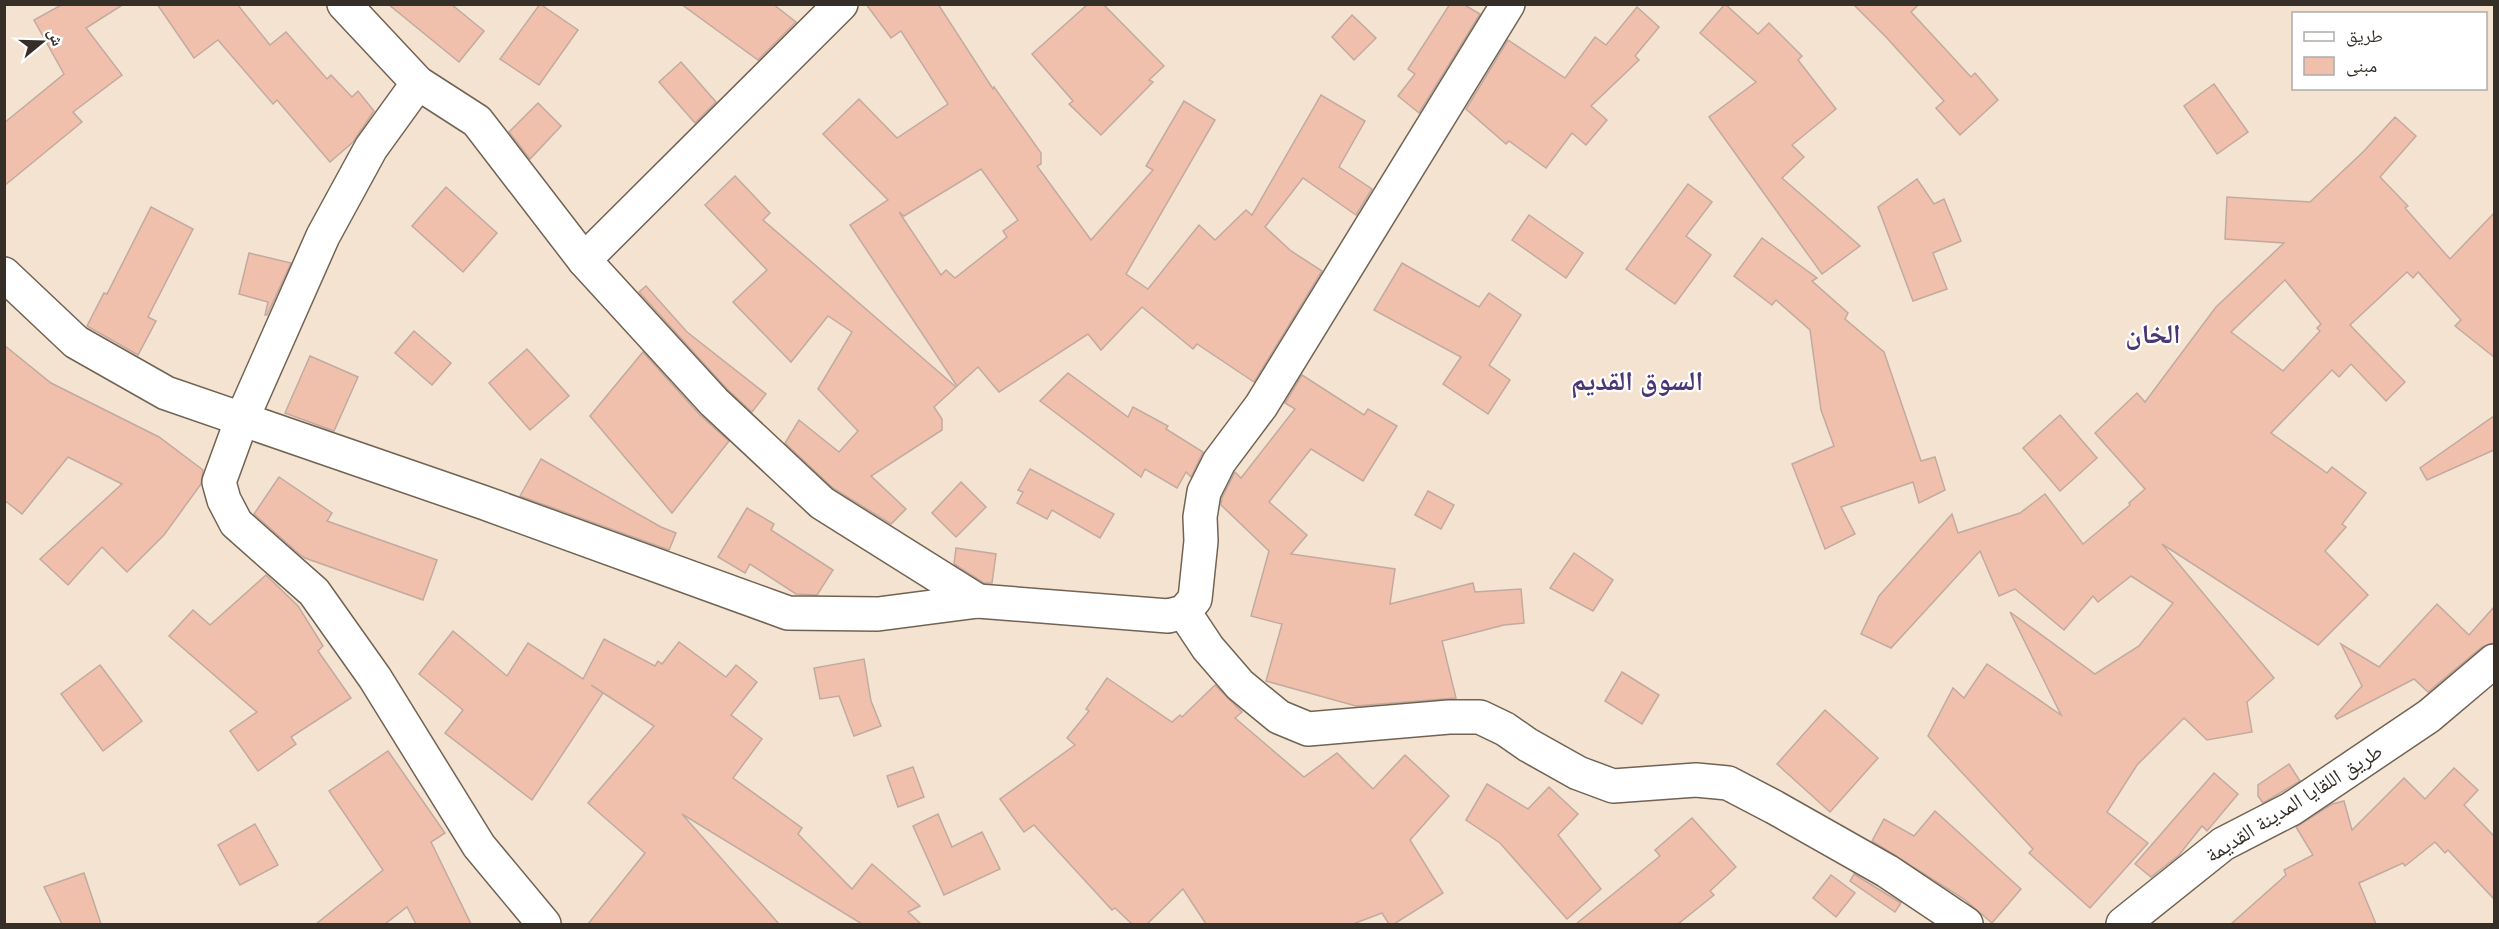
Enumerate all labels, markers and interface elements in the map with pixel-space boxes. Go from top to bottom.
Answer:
north arrow [12,12,72,72]
legend [2292,12,2487,90]
text: طريق [2346,23,2383,47]
text: ش [43,26,69,49]
text: مبنى [2346,53,2377,77]
district label: الخان [2125,314,2181,351]
district label: السوق القديم [1571,361,1703,399]
street label: طريق اللقايا المدينة القديمة [2200,736,2387,868]

